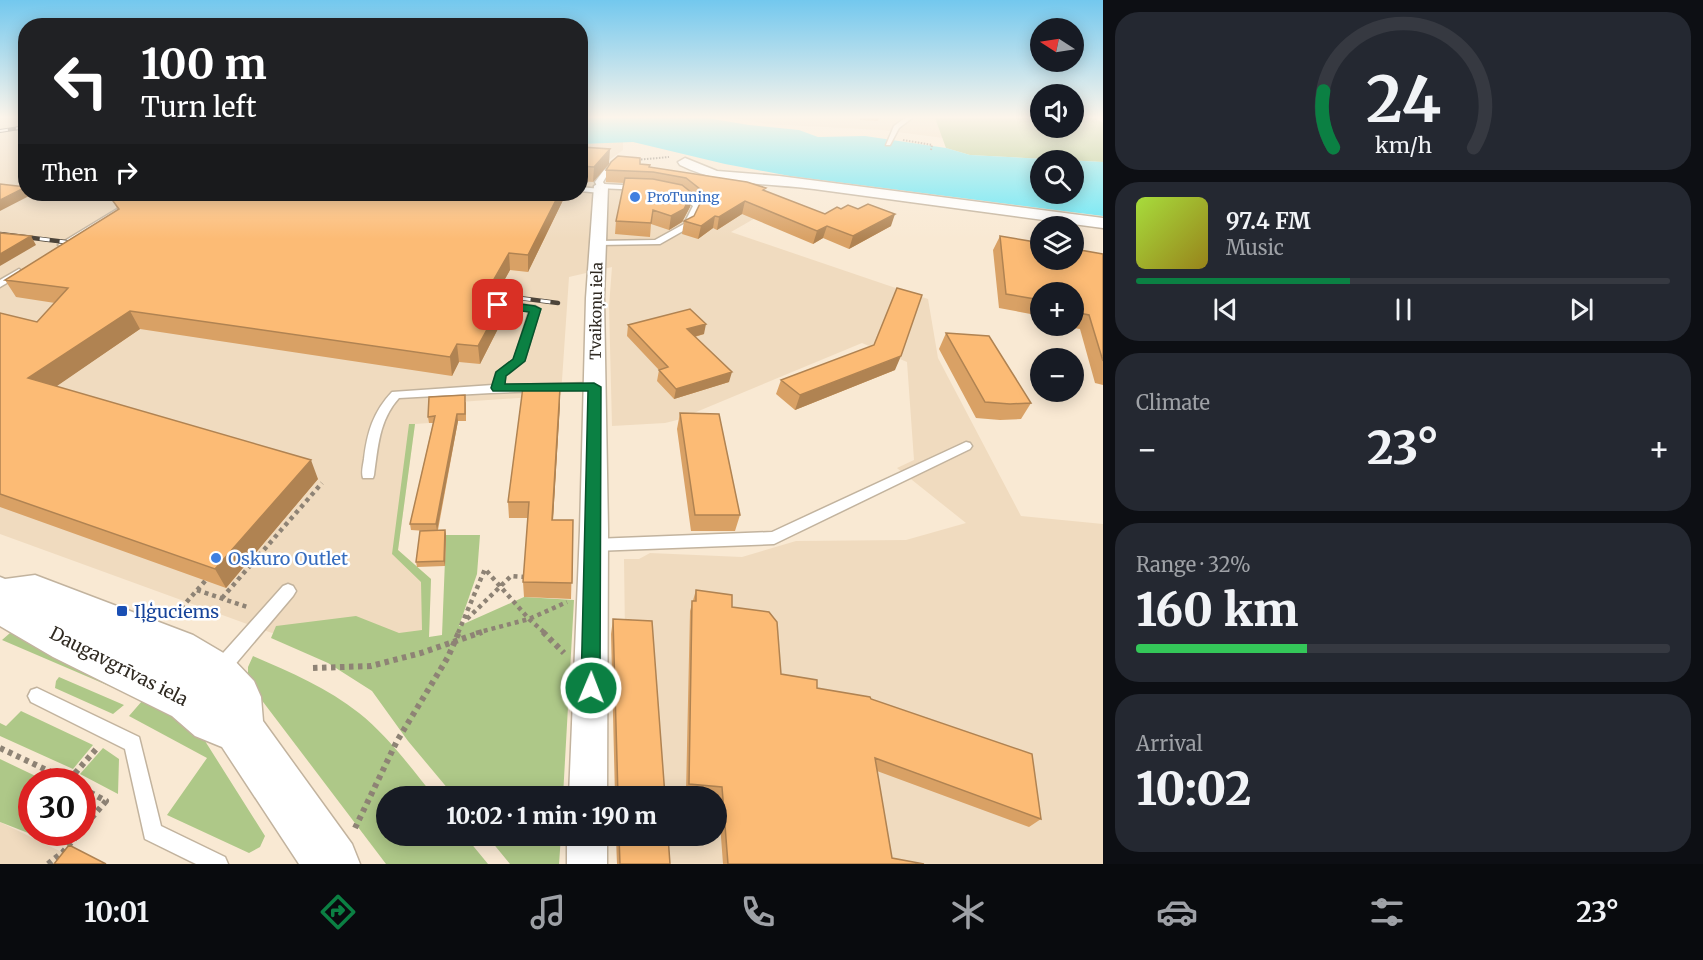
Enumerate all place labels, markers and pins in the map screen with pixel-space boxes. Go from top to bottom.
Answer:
place label: ProTuning [647,188,720,206]
marker: ProTuning [628,190,642,204]
pin [472,279,523,330]
place label: Oskuro Outlet [228,547,348,570]
marker: Oskuro Outlet [209,551,223,565]
place label: Iļģuciems [134,600,219,623]
marker: Iļģuciems [115,604,129,618]

